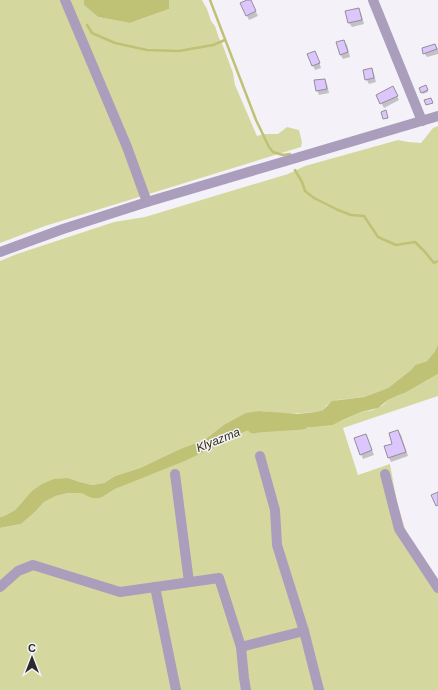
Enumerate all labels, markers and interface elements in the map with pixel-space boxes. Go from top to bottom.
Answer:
water label: Klyazma [194,425,242,455]
north arrow [12,638,52,678]
text: С [28,642,36,654]

